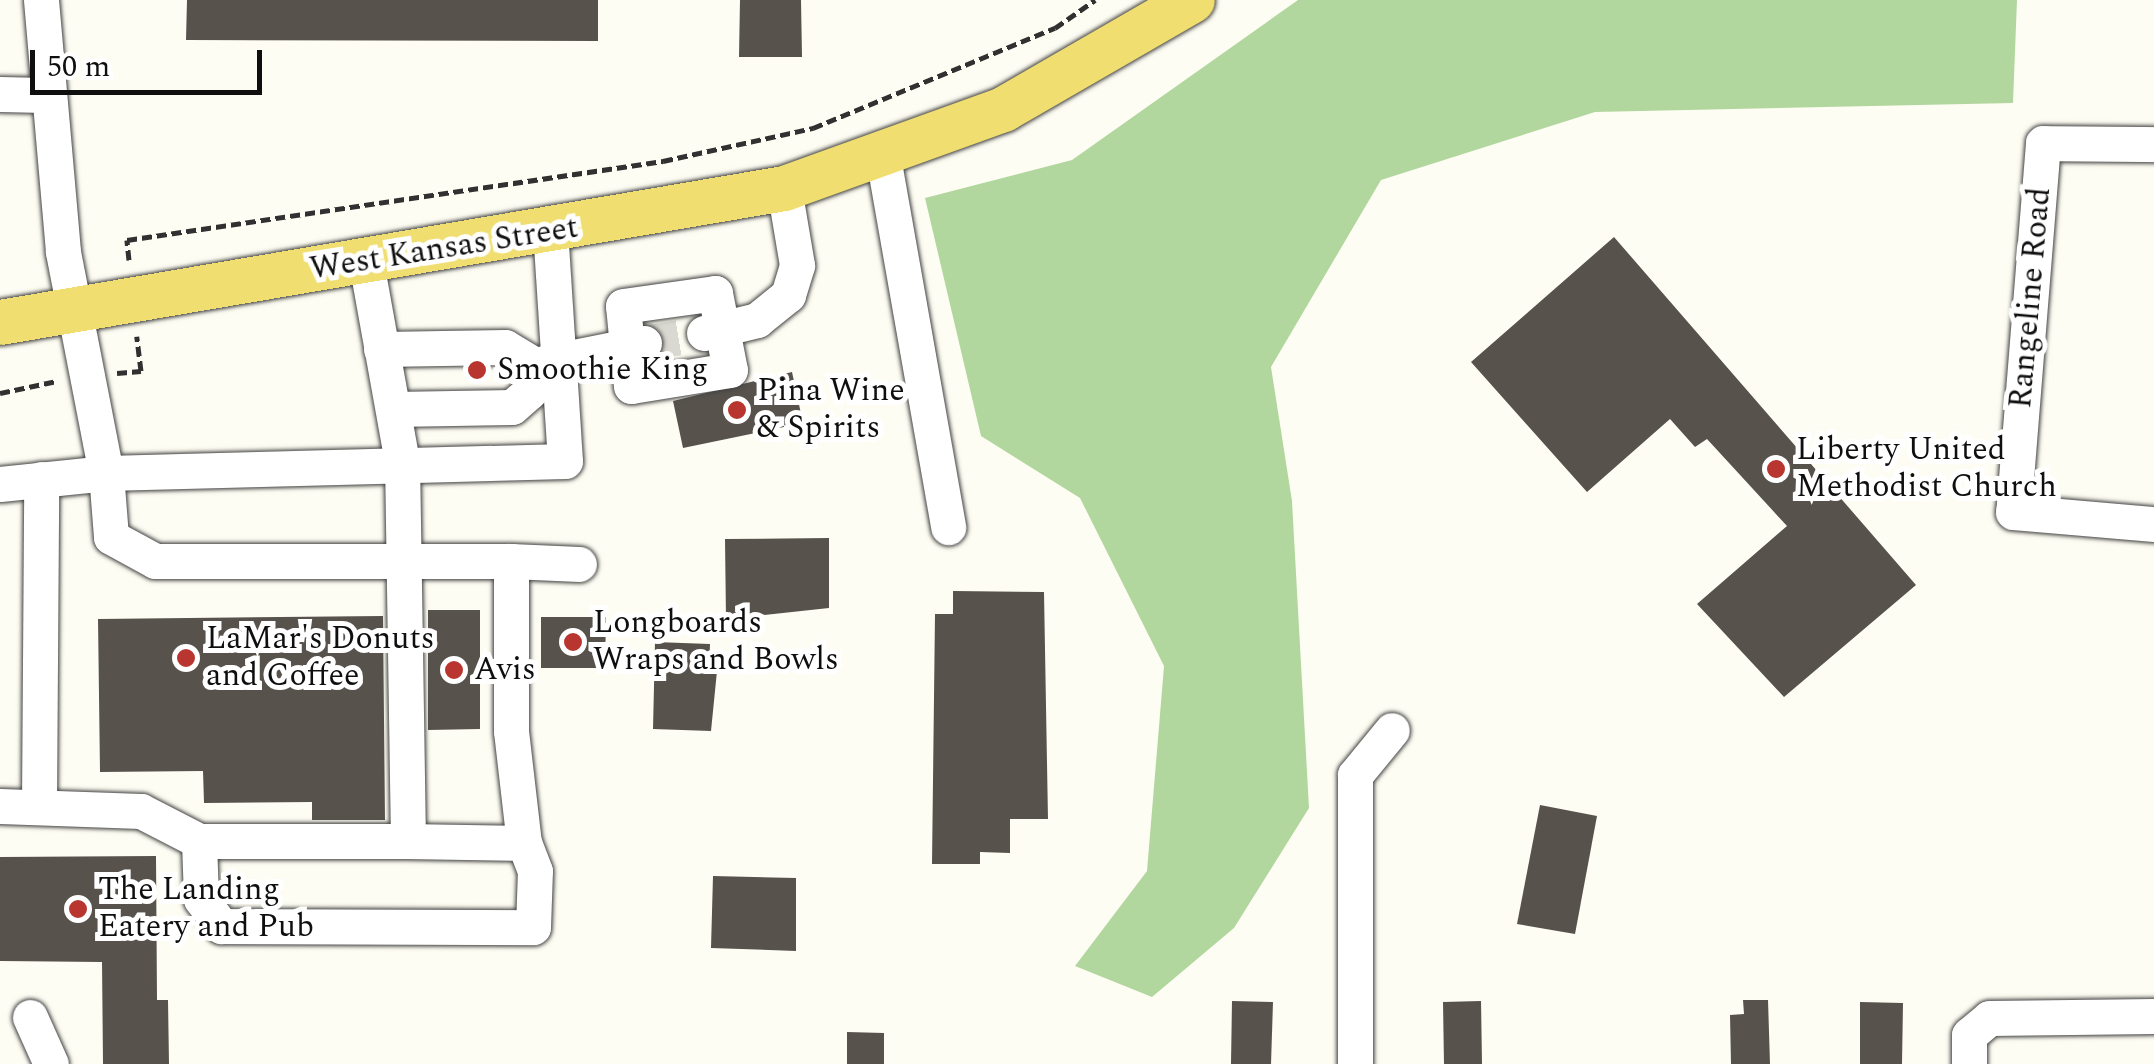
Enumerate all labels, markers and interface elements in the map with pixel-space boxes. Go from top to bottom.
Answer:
scale bar [35,30,268,92]
text: 50 m [47,44,110,90]
street label: Rangeline Road [2002,186,2060,410]
street label: West Kansas Street [307,209,581,289]
place label: Smoothie King [497,351,708,389]
marker: Smoothie King [466,359,488,381]
place label: Pina Wine & Spirits [757,373,905,448]
marker: Pina Wine & Spirits [726,399,748,421]
place label: Liberty United Methodist Church [1796,432,2057,507]
marker: Liberty United Methodist Church [1765,458,1787,480]
place label: Longboards Wraps and Bowls [593,605,839,680]
place label: LaMar's Donuts and Coffee [206,621,435,696]
marker: Longboards Wraps and Bowls [562,631,584,653]
marker: LaMar's Donuts and Coffee [175,647,197,669]
place label: Avis [474,651,536,689]
marker: Avis [443,659,465,681]
place label: The Landing Eatery and Pub [98,872,314,947]
marker: The Landing Eatery and Pub [67,898,89,920]

